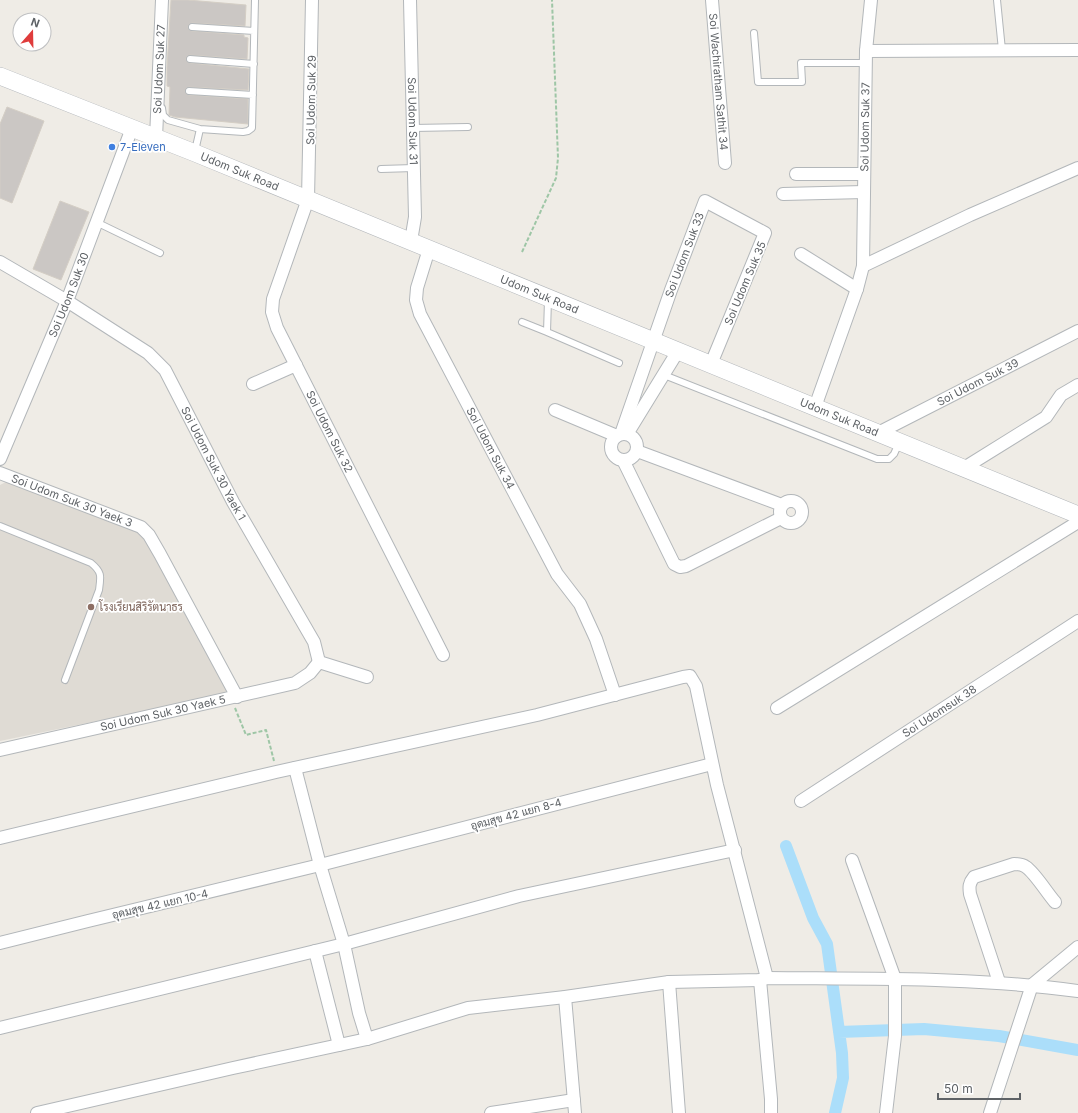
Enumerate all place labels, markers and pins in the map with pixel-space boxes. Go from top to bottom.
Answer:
place label: 7-Eleven [120,140,166,154]
marker: 7-Eleven [107,142,117,152]
place label: โรงเรียนสิริรัตนาธร [98,599,183,614]
marker: โรงเรียนสิริรัตนาธร [86,602,96,612]

